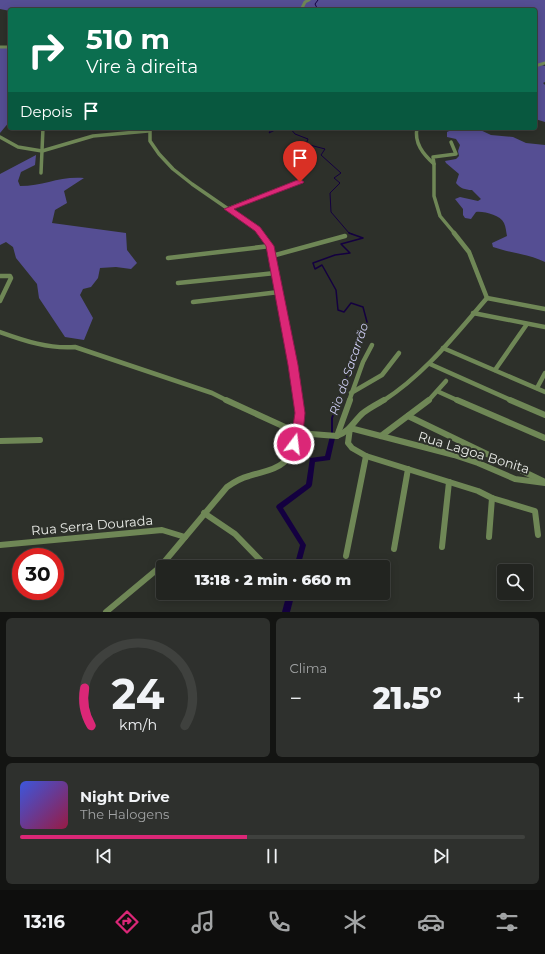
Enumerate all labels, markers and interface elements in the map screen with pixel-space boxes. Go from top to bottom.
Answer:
text: 510 m [86,22,170,56]
icon: right [20,24,72,76]
text: Vire à direita [86,56,198,78]
icon: arrive [80,100,102,122]
text: Depois [20,102,72,121]
pin [283,141,317,182]
icon: arrive [289,147,311,169]
water label: Rio do Sacarrão [326,320,372,417]
position arrow [273,423,315,465]
street label: Rua Lagoa Bonita [416,427,532,477]
street label: Rua Serra Dourada [30,512,154,538]
speed limit sign: 30 [12,548,64,600]
map controls [497,564,533,600]
button: search [497,564,533,600]
text: 13:18 · 2 min · 660 m [195,570,351,589]
text: Clima [290,660,327,676]
text: 24 [111,668,164,718]
text: 21.5° [373,680,442,717]
text: − [290,685,302,712]
text: + [512,685,525,712]
text: km/h [119,715,157,733]
text: Night Drive [80,787,170,806]
text: The Halogens [80,806,169,822]
icon: previous [93,845,115,867]
icon: pause [261,845,283,867]
icon: next [430,845,452,867]
icon: directions [113,908,141,936]
icon: music [189,908,217,936]
icon: phone [265,908,293,936]
icon: climate [341,908,369,936]
icon: car [417,908,445,936]
icon: filters [493,908,521,936]
text: 13:16 [24,911,65,933]

